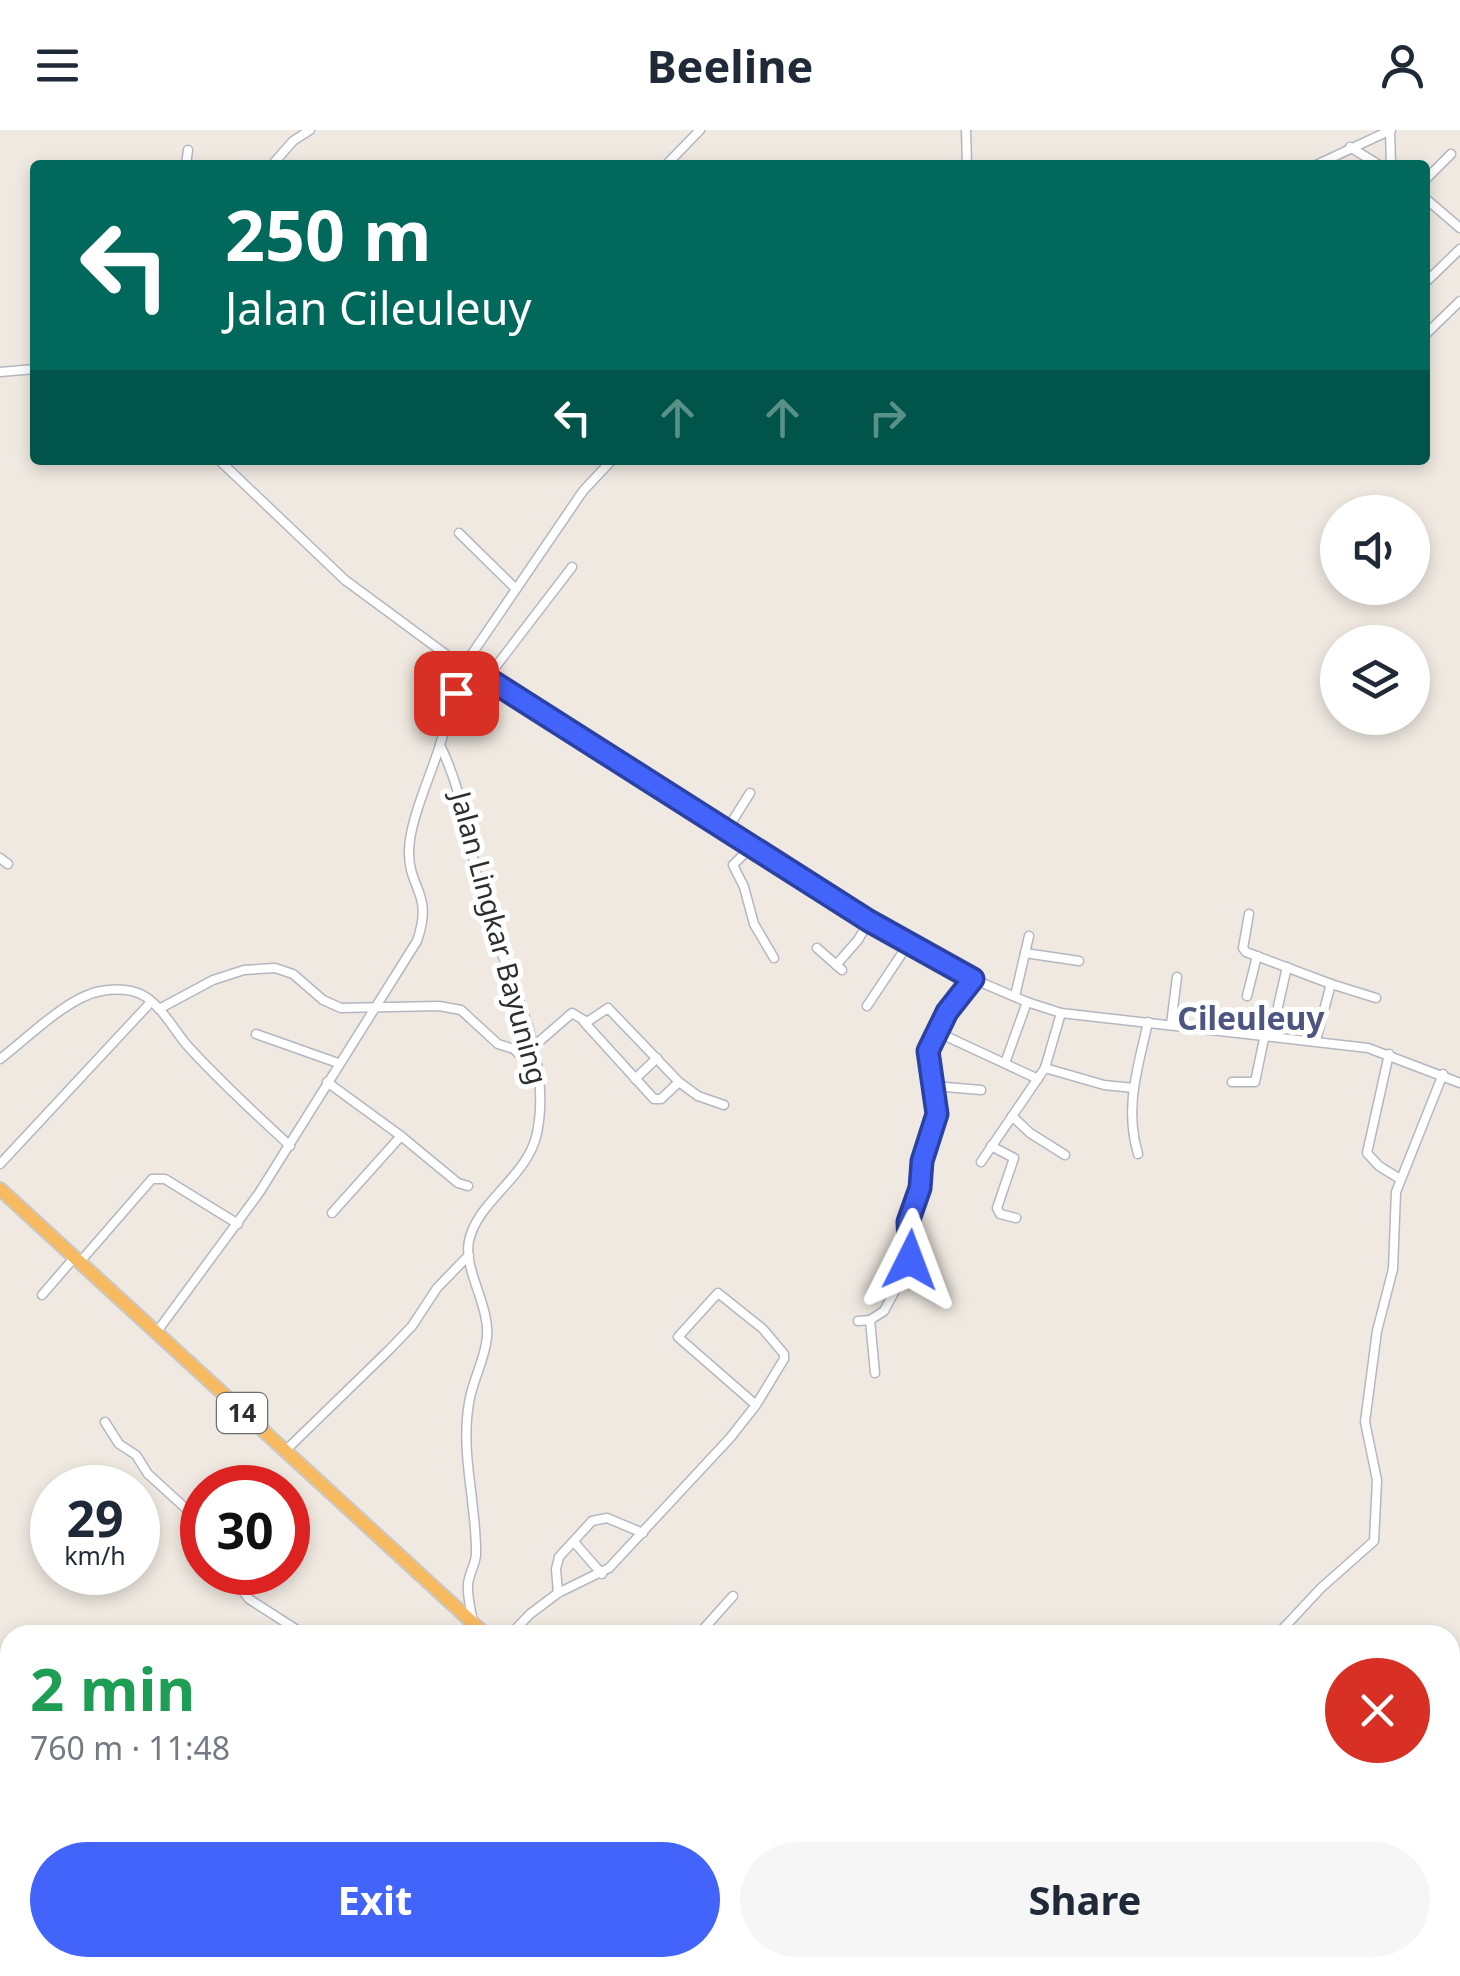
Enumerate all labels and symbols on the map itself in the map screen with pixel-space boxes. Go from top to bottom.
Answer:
pin [414,651,499,736]
street label: Jalan Lingkar Bayuning [442,784,557,1088]
district label: Cileuleuy [1177,996,1325,1039]
position arrow [858,1208,962,1312]
road number: 14 [217,1393,267,1433]
speed limit sign: 30 [180,1465,310,1595]

